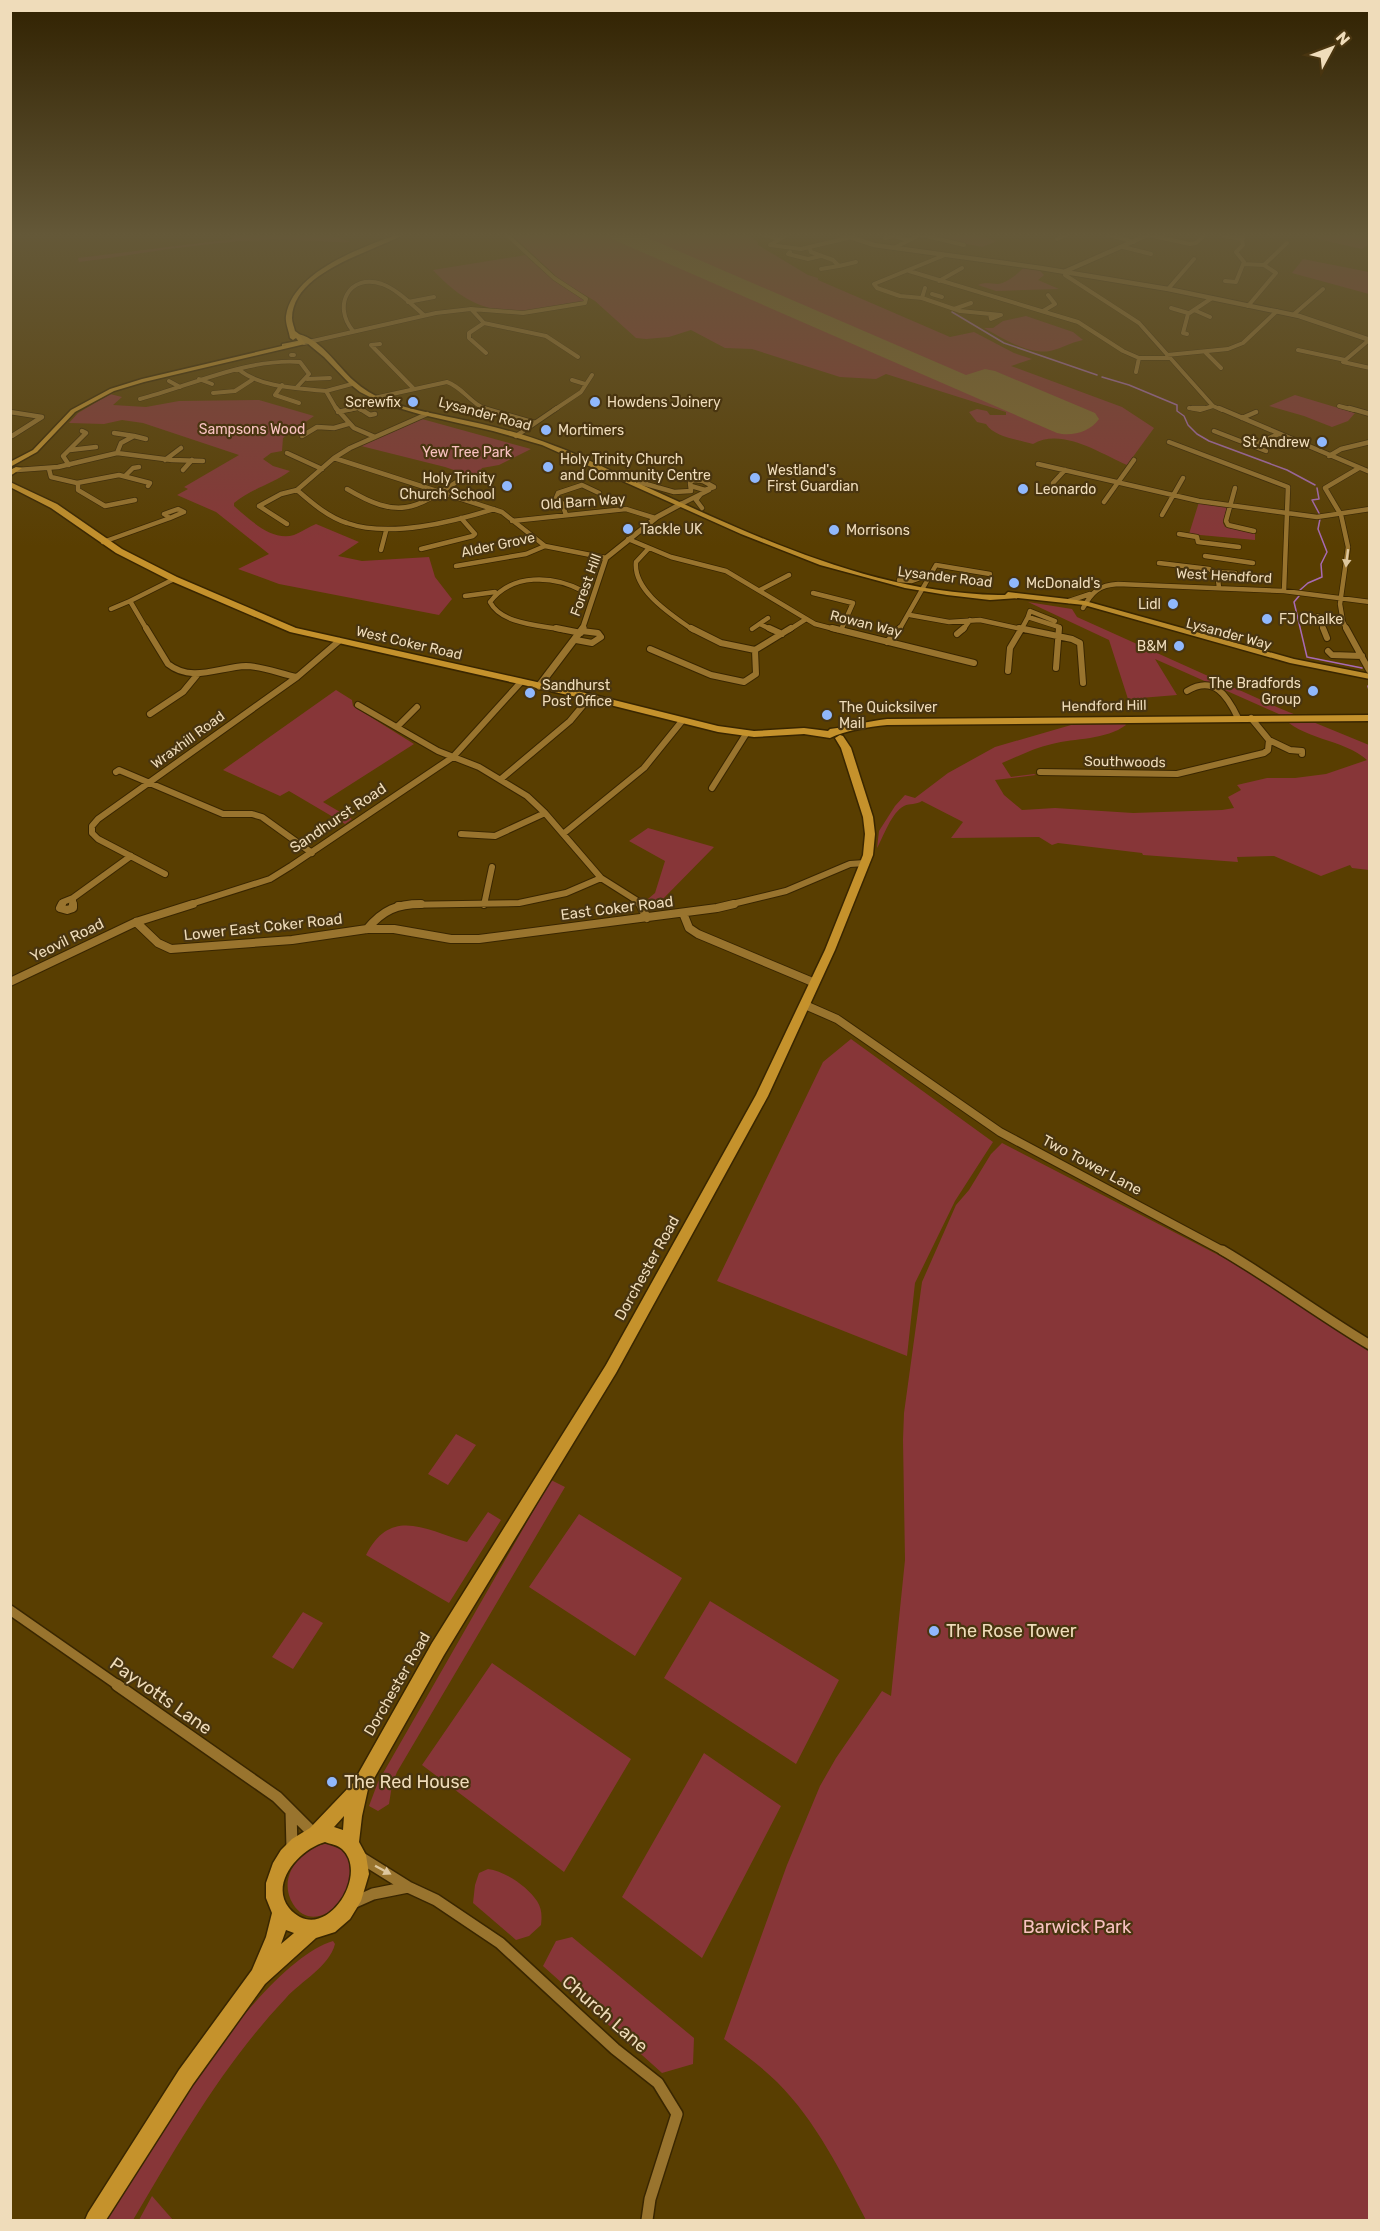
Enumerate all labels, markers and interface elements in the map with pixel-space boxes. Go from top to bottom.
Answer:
north arrow [1302,18,1362,78]
text: N [1332,28,1354,49]
street label: Lysander Road [437,393,533,435]
place label: Screwfix [345,394,401,411]
place label: Howdens Joinery [607,394,721,411]
marker: Screwfix [406,395,420,409]
marker: Howdens Joinery [588,395,602,409]
park label: Sampsons Wood [199,421,305,438]
place label: Mortimers [558,422,624,439]
marker: Mortimers [539,423,553,437]
place label: St Andrew [1243,434,1310,451]
marker: St Andrew [1315,435,1329,449]
park label: Yew Tree Park [422,444,513,461]
place label: Holy Trinity Church and Community Centre [560,451,711,484]
marker: Holy Trinity Church and Community Centre [541,460,555,474]
place label: Westland's First Guardian [767,462,859,495]
place label: Holy Trinity Church School [399,470,495,503]
marker: Westland's First Guardian [748,471,762,485]
marker: Holy Trinity Church School [500,479,514,493]
place label: Leonardo [1035,481,1096,498]
marker: Leonardo [1016,482,1030,496]
street label: Old Barn Way [540,491,626,513]
place label: Tackle UK [640,521,703,538]
marker: Tackle UK [621,522,635,536]
place label: Morrisons [846,522,910,539]
marker: Morrisons [827,523,841,537]
street label: Alder Grove [459,529,537,561]
one-way arrow [1342,548,1352,567]
street label: Forest Hill [567,551,605,619]
street label: Lysander Road [897,563,993,591]
street label: West Hendford [1175,565,1273,587]
place label: McDonald's [1026,575,1100,592]
marker: McDonald's [1007,576,1021,590]
place label: Lidl [1138,596,1161,613]
marker: Lidl [1166,597,1180,611]
street label: Rowan Way [828,607,904,641]
place label: FJ Chalke [1279,611,1343,628]
marker: FJ Chalke [1260,612,1274,626]
street label: Lysander Way [1184,614,1274,654]
street label: West Coker Road [354,623,464,663]
place label: B&M [1137,638,1167,655]
marker: B&M [1172,639,1186,653]
place label: The Bradfords Group [1209,675,1301,708]
place label: Sandhurst Post Office [542,677,612,710]
marker: The Bradfords Group [1306,684,1320,698]
marker: Sandhurst Post Office [523,686,537,700]
street label: Hendford Hill [1061,697,1147,715]
place label: The Quicksilver Mail [839,699,938,732]
street label: Wraxhill Road [148,708,228,772]
marker: The Quicksilver Mail [820,708,834,722]
street label: Southwoods [1084,753,1166,771]
street label: Sandhurst Road [286,779,390,857]
street label: East Coker Road [560,892,674,924]
street label: Lower East Coker Road [183,910,343,944]
street label: Yeovil Road [27,914,107,966]
street label: Two Tower Lane [1039,1131,1145,1199]
street label: Dorchester Road [611,1213,683,1323]
place label: The Rose Tower [946,1620,1077,1642]
marker: The Rose Tower [927,1624,941,1638]
street label: Dorchester Road [360,1629,434,1739]
street label: Payvotts Lane [106,1653,216,1739]
place label: The Red House [344,1771,470,1793]
marker: The Red House [325,1775,339,1789]
one-way arrow [374,1865,391,1875]
park label: Barwick Park [1023,1916,1132,1938]
street label: Church Lane [557,1971,653,2057]

